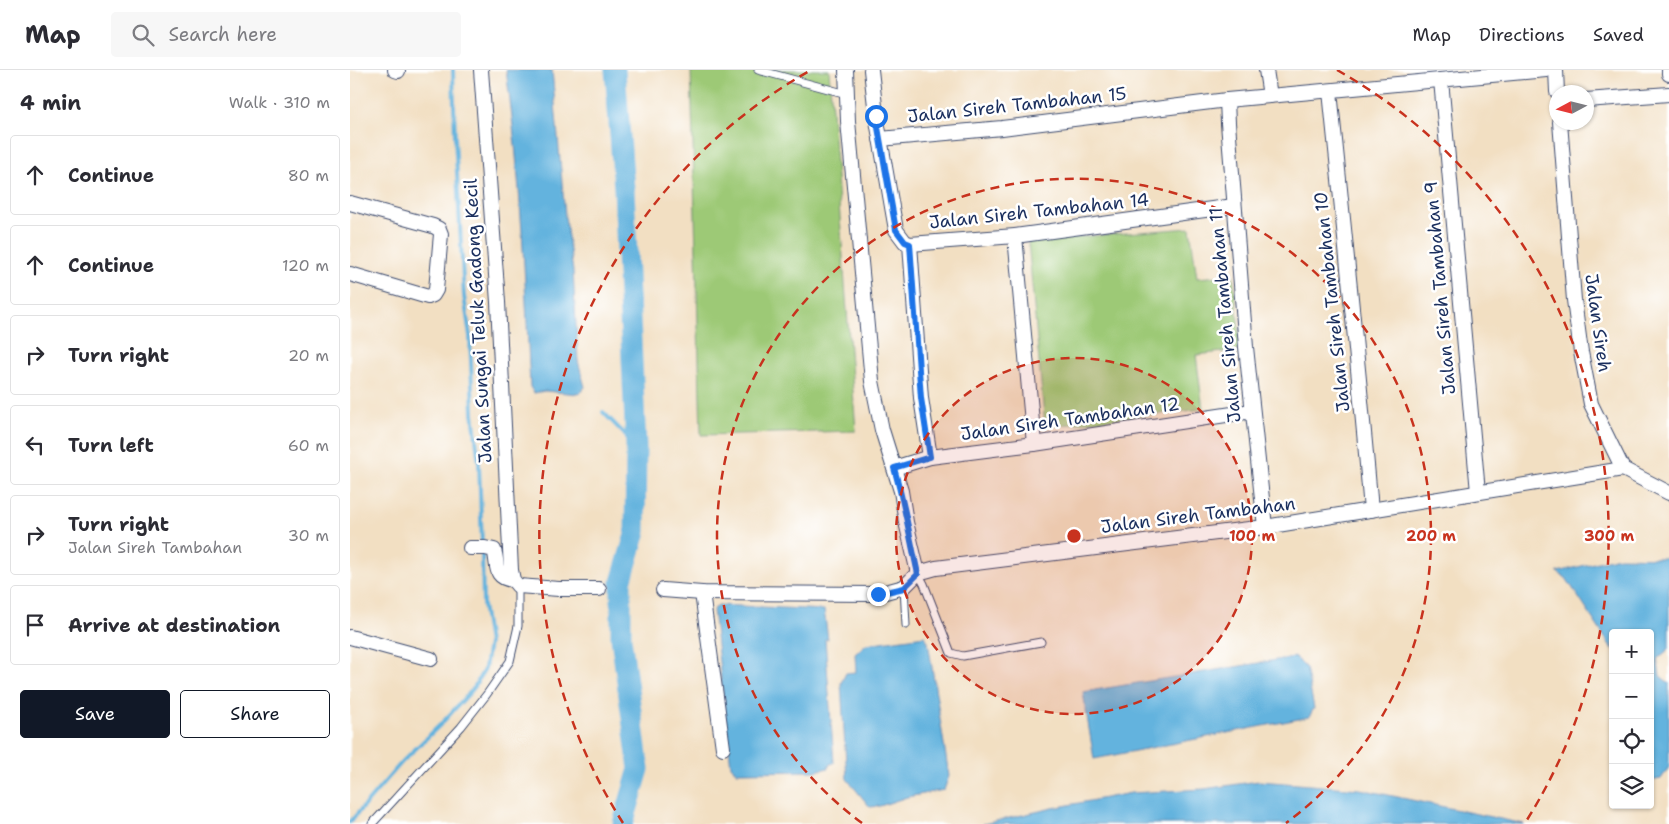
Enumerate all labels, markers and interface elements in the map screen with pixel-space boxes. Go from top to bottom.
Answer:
search box [111,12,461,57]
text: Map [25,19,81,51]
icon: search [129,21,157,49]
text: Search here [169,22,277,47]
text: Map [1413,23,1451,47]
text: Directions [1479,23,1565,47]
text: Saved [1593,23,1644,47]
street label: Jalan Sireh Tambahan 15 [906,82,1128,128]
north arrow [1549,85,1594,130]
text: 4 min [20,89,81,117]
text: Walk · 310 m [229,92,330,113]
route start [865,105,888,128]
icon: ahead [21,161,49,189]
text: Continue [68,163,154,188]
text: 80 m [288,165,329,186]
street label: Jalan Sungai Teluk Gadong Kecil [459,177,497,464]
street label: Jalan Sireh Tambahan 9 [1419,180,1461,396]
street label: Jalan Sireh Tambahan 14 [928,188,1150,234]
street label: Jalan Sireh Tambahan 10 [1308,191,1356,413]
street label: Jalan Sireh Tambahan 11 [1204,206,1246,424]
icon: ahead [21,251,49,279]
text: Continue [68,253,154,278]
text: 120 m [282,255,329,276]
street label: Jalan Sireh [1579,272,1617,374]
icon: right [21,341,49,369]
text: Turn right [68,343,169,368]
text: 20 m [288,345,329,366]
street label: Jalan Sireh Tambahan 12 [959,392,1181,446]
icon: left [21,431,49,459]
text: Turn left [68,433,154,458]
text: 60 m [288,435,329,456]
street label: Jalan Sireh Tambahan [1099,491,1297,539]
text: Turn right [68,512,169,537]
icon: right [21,521,49,549]
text: 30 m [288,525,329,546]
text: 100 m [1229,526,1275,546]
text: 200 m [1406,526,1456,546]
text: 300 m [1584,526,1634,546]
centre of rings [1065,527,1083,545]
text: Jalan Sireh Tambahan [68,537,242,558]
route end [867,583,890,606]
icon: arrive [21,611,49,639]
text: Arrive at destination [68,613,280,638]
map controls [1609,629,1654,809]
button: + [1609,629,1654,674]
button: − [1609,674,1654,719]
button: Save [20,690,170,738]
button: Share [180,690,330,738]
button: locate [1609,719,1654,764]
button: layers [1609,764,1654,809]

